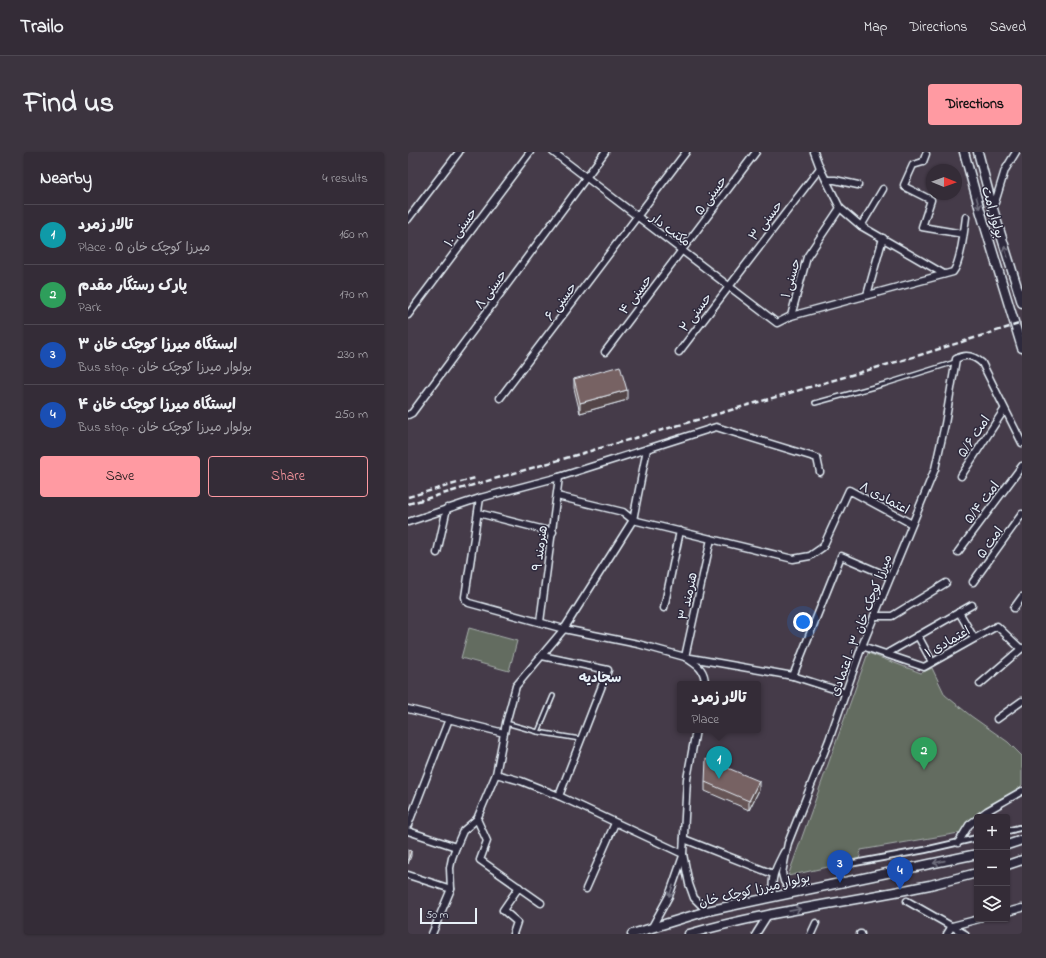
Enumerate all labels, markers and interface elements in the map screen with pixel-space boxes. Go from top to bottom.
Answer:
text: Trailo [20,14,64,41]
text: Map [864,17,887,38]
text: Directions [909,17,967,38]
text: Saved [989,17,1026,38]
text: Find us [24,84,114,125]
button: Directions [928,84,1022,125]
north arrow [926,164,962,200]
text: Nearby [40,166,92,191]
text: 4 results [322,169,368,188]
street label: حسنی ۵ [690,172,732,220]
street label: بولوار امت [976,184,1009,241]
one-way arrow [975,196,982,209]
street label: حسنی ۳ [744,197,788,245]
street label: حسنی ۱۰ [440,204,482,252]
street label: مکتب دار [645,208,694,252]
text: تالار زمرد [78,214,133,236]
text: 1 [51,225,55,244]
text: 160 m [339,225,368,244]
text: Place · میرزا کوچک خان ۵ [78,238,210,257]
one-way arrow [1002,246,1009,259]
street label: حسنی ۱ [777,256,806,301]
street label: حسنی ۸ [470,266,512,314]
street label: حسنی ۴ [615,271,658,319]
text: پارک رستگار مقدم [78,275,187,297]
street label: حسنی ۶ [540,279,582,325]
text: 2 [50,285,56,304]
text: 170 m [340,285,368,304]
street label: حسنی ۲ [675,289,717,336]
text: Park [78,298,102,317]
text: ایستگاه میرزا کوچک خان ۳ [78,334,237,356]
text: 3 [50,345,56,364]
text: 230 m [337,345,368,364]
text: Bus stop · بولوار میرزا کوچک خان [78,358,252,377]
text: ایستگاه میرزا کوچک خان ۴ [78,394,236,416]
text: 4 [50,405,56,424]
text: 250 m [335,405,368,424]
street label: امت ۵/۶ [953,412,995,462]
text: Bus stop · بولوار میرزا کوچک خان [78,418,252,437]
button: Save [40,456,200,497]
button: Share [208,456,368,497]
street label: اعتمادی ۸ [856,477,913,519]
street label: امت ۵/۴ [960,478,1005,528]
street label: امت ۵ [972,523,1008,563]
street label: هنرمند ۹ [528,524,553,572]
street label: میرزا کوچک خان ۳ - اعتمادی [826,552,897,699]
street label: هنرمند ۳ [674,570,703,622]
your location [793,612,813,632]
street label: اعتمادی ۱ [921,622,974,663]
district label: سجادیه [579,668,621,689]
popup [677,681,761,733]
text: تالار زمرد [692,687,746,709]
text: Place [692,710,719,729]
pin: 2 [911,737,937,770]
pin: 1 [706,746,732,779]
map controls [974,814,1010,922]
button: + [974,814,1010,850]
pin: 3 [827,850,853,883]
button: − [974,850,1010,886]
pin: 4 [887,857,913,890]
one-way arrow [933,859,946,867]
street label: بولوار میرزا کوچک خان [697,868,812,913]
one-way arrow [666,884,674,896]
button: layers [974,886,1010,922]
one-way arrow [788,905,801,913]
scale bar [420,906,477,925]
text: 50 m [426,907,448,923]

